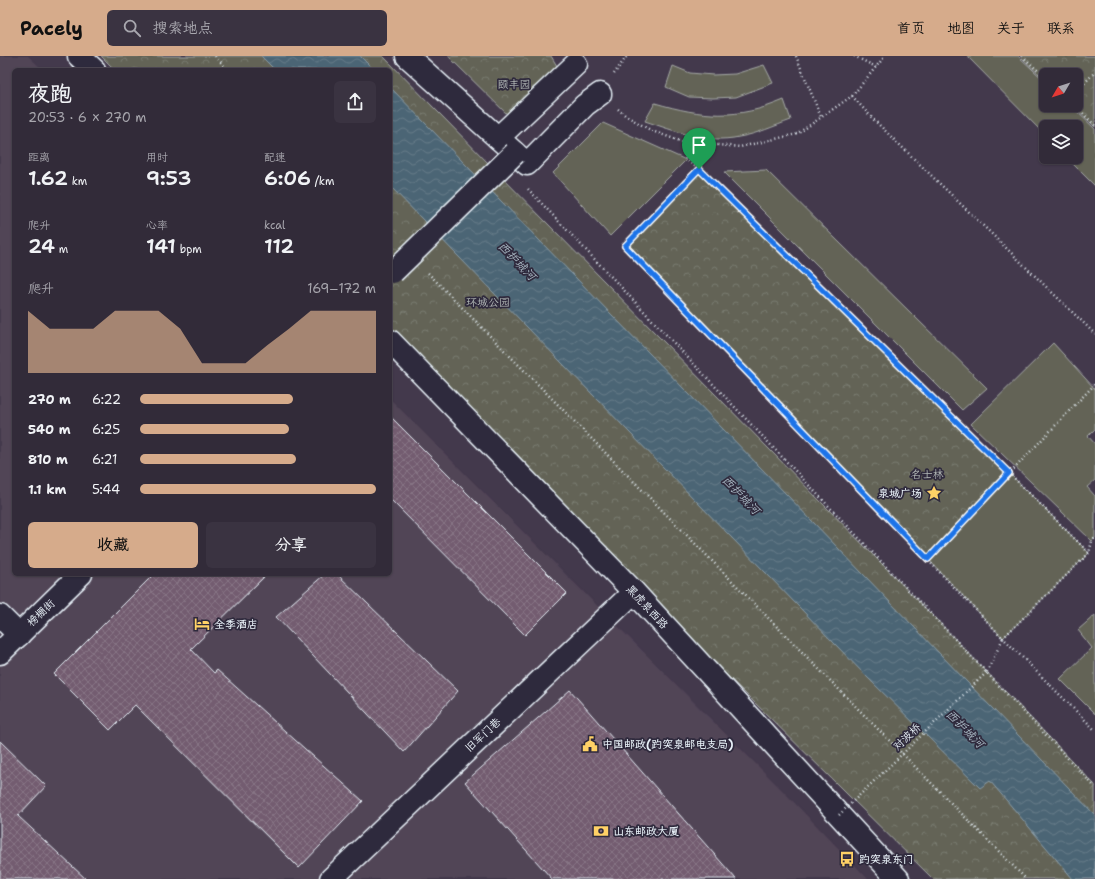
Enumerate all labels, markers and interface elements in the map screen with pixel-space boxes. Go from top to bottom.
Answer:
search box [107,10,387,46]
text: Pacely [20,16,83,41]
icon: search [121,17,143,39]
text: 搜索地点 [153,18,213,38]
text: 首页 [897,19,925,37]
text: 地图 [947,19,975,37]
text: 关于 [997,19,1025,37]
text: 联系 [1047,19,1075,37]
north arrow [1039,68,1083,112]
map controls [1039,68,1083,164]
park label: 颐丰园 [498,77,531,92]
text: 夜跑 [28,79,72,108]
button: share [334,81,376,123]
text: 20:53 · 6 × 270 m [28,109,147,126]
button: layers [1039,120,1083,164]
pin [682,128,716,169]
icon: arrive [688,134,710,156]
text: 距离 [28,150,50,165]
text: 用时 [146,150,168,165]
text: 配速 [264,150,286,165]
text: 1.62 [28,165,68,191]
text: 9:53 [146,165,192,191]
text: 6:06 [264,165,311,191]
text: km [68,174,87,189]
text: /km [311,174,334,189]
text: 爬升 [28,218,50,233]
text: 心率 [146,218,168,233]
text: kcal [264,218,285,233]
text: 24 [28,233,55,259]
text: 141 [146,233,176,259]
text: 112 [264,233,294,259]
water label: 西护城河 [495,238,541,285]
text: m [55,242,68,257]
text: bpm [176,242,202,257]
text: 爬升 [28,280,54,297]
text: 169–172 m [307,280,376,297]
park label: 环城公园 [466,295,510,310]
text: 270 m [28,391,71,408]
text: 6:22 [92,391,121,408]
text: 540 m [28,421,71,438]
text: 6:25 [92,421,120,438]
text: 810 m [28,451,68,468]
text: 6:21 [92,451,117,468]
park label: 名士林 [911,467,944,482]
water label: 西护城河 [719,472,765,519]
text: 1.1 km [28,481,66,498]
text: 5:44 [92,481,120,498]
place icon: 泉城广场 [925,484,943,502]
place label: 泉城广场 [878,486,922,501]
button: 收藏 [28,522,198,568]
button: 分享 [206,522,376,568]
street label: 黑虎泉西路 [623,582,671,632]
street label: 榜棚街 [24,595,59,630]
hotel icon: 全季酒店 [193,615,211,633]
place label: 全季酒店 [214,617,258,632]
water label: 西护城河 [942,706,989,753]
street label: 旧军门巷 [462,715,504,755]
street label: 对波桥 [890,720,924,754]
public building icon: 中国邮政(趵突泉邮电支局) [581,735,599,753]
place label: 中国邮政(趵突泉邮电支局) [602,737,734,752]
bank icon: 山东邮政大厦 [592,822,610,840]
place label: 山东邮政大厦 [613,824,679,839]
bus stop icon: 趵突泉东门 [838,850,856,868]
place label: 趵突泉东门 [859,852,914,867]

